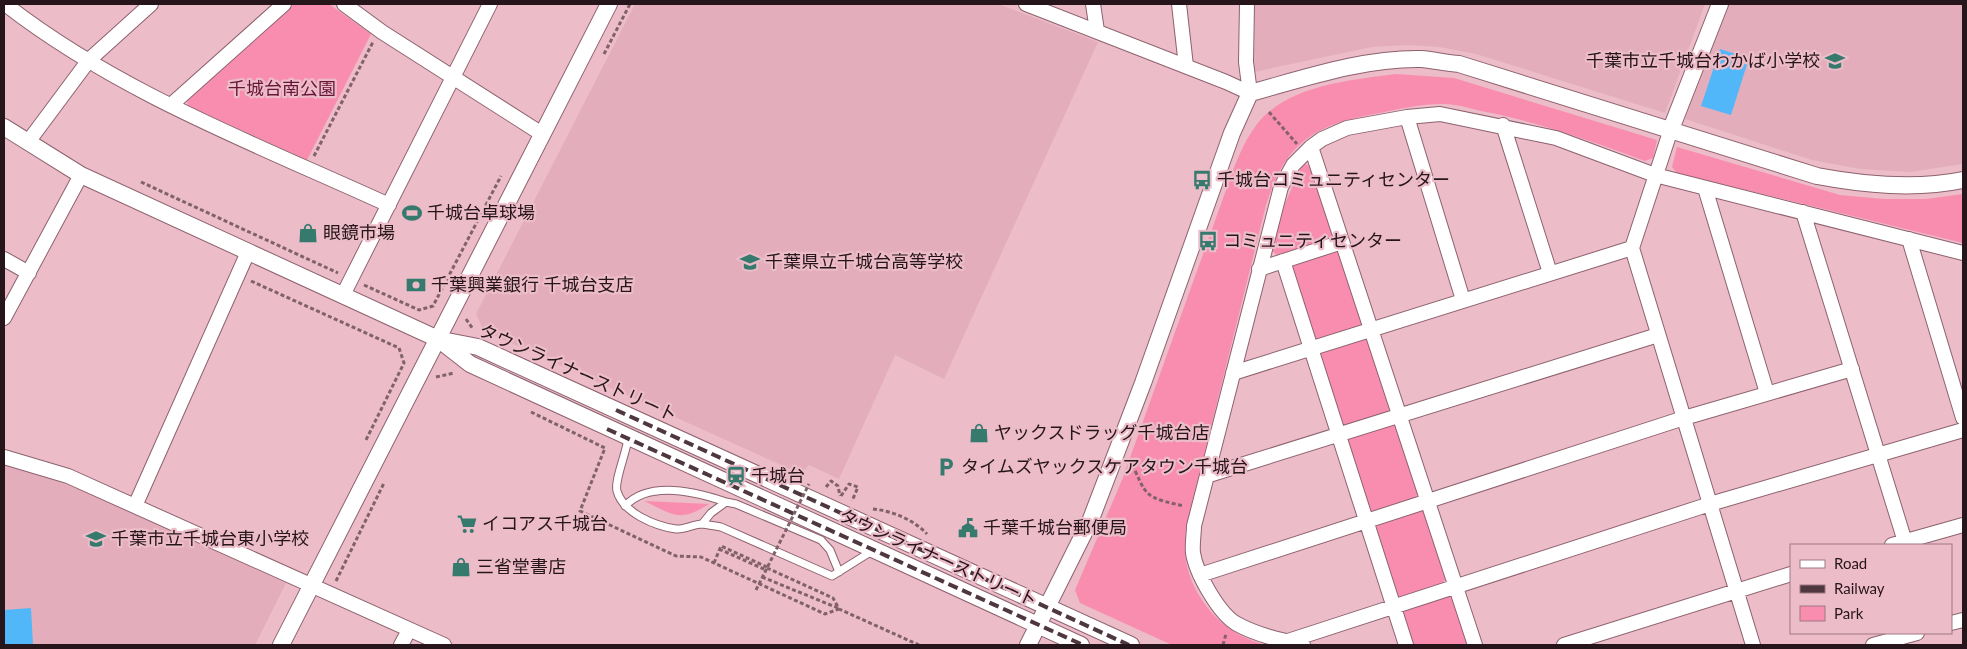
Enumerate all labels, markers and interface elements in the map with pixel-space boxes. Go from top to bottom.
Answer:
place label: 千葉市立千城台わかば小学校 [1586,49,1820,71]
school or university icon: 千葉市立千城台わかば小学校 [1824,50,1846,72]
park label: 千城台南公園 [228,77,336,99]
place label: 千城台コミュニティセンター [1217,168,1450,190]
bus stop icon: 千城台コミュニティセンター [1191,169,1213,191]
place label: 千城台卓球場 [427,201,535,223]
sports icon: 千城台卓球場 [401,202,423,224]
place label: 眼鏡市場 [323,221,395,243]
shop icon: 眼鏡市場 [297,222,319,244]
place label: コミュニティセンター [1223,229,1402,251]
bus stop icon: コミュニティセンター [1197,230,1219,252]
place label: 千葉県立千城台高等学校 [765,250,963,272]
school or university icon: 千葉県立千城台高等学校 [739,251,761,273]
place label: 千葉興業銀行 千城台支店 [431,273,634,295]
bank icon: 千葉興業銀行 千城台支店 [405,274,427,296]
street label: タウンライナーストリート [476,318,681,426]
place label: ヤックスドラッグ千城台店 [994,421,1209,443]
shop icon: ヤックスドラッグ千城台店 [968,422,990,444]
place label: タイムズヤックスケアタウン千城台 [961,455,1248,477]
parking icon: タイムズヤックスケアタウン千城台 [935,456,957,478]
place label: 千城台 [751,464,805,486]
station icon: 千城台 [725,465,747,487]
street label: タウンライナーストリート [836,503,1041,611]
place label: イコアス千城台 [482,512,608,534]
supermarket icon: イコアス千城台 [456,513,478,535]
place label: 千葉千城台郵便局 [983,516,1127,538]
public building icon: 千葉千城台郵便局 [957,517,979,539]
place label: 千葉市立千城台東小学校 [111,527,309,549]
school or university icon: 千葉市立千城台東小学校 [85,528,107,550]
legend [1790,544,1952,634]
text: Road [1834,554,1867,572]
place label: 三省堂書店 [476,555,566,577]
shop icon: 三省堂書店 [450,556,472,578]
text: Railway [1834,579,1885,597]
text: Park [1834,604,1864,622]

